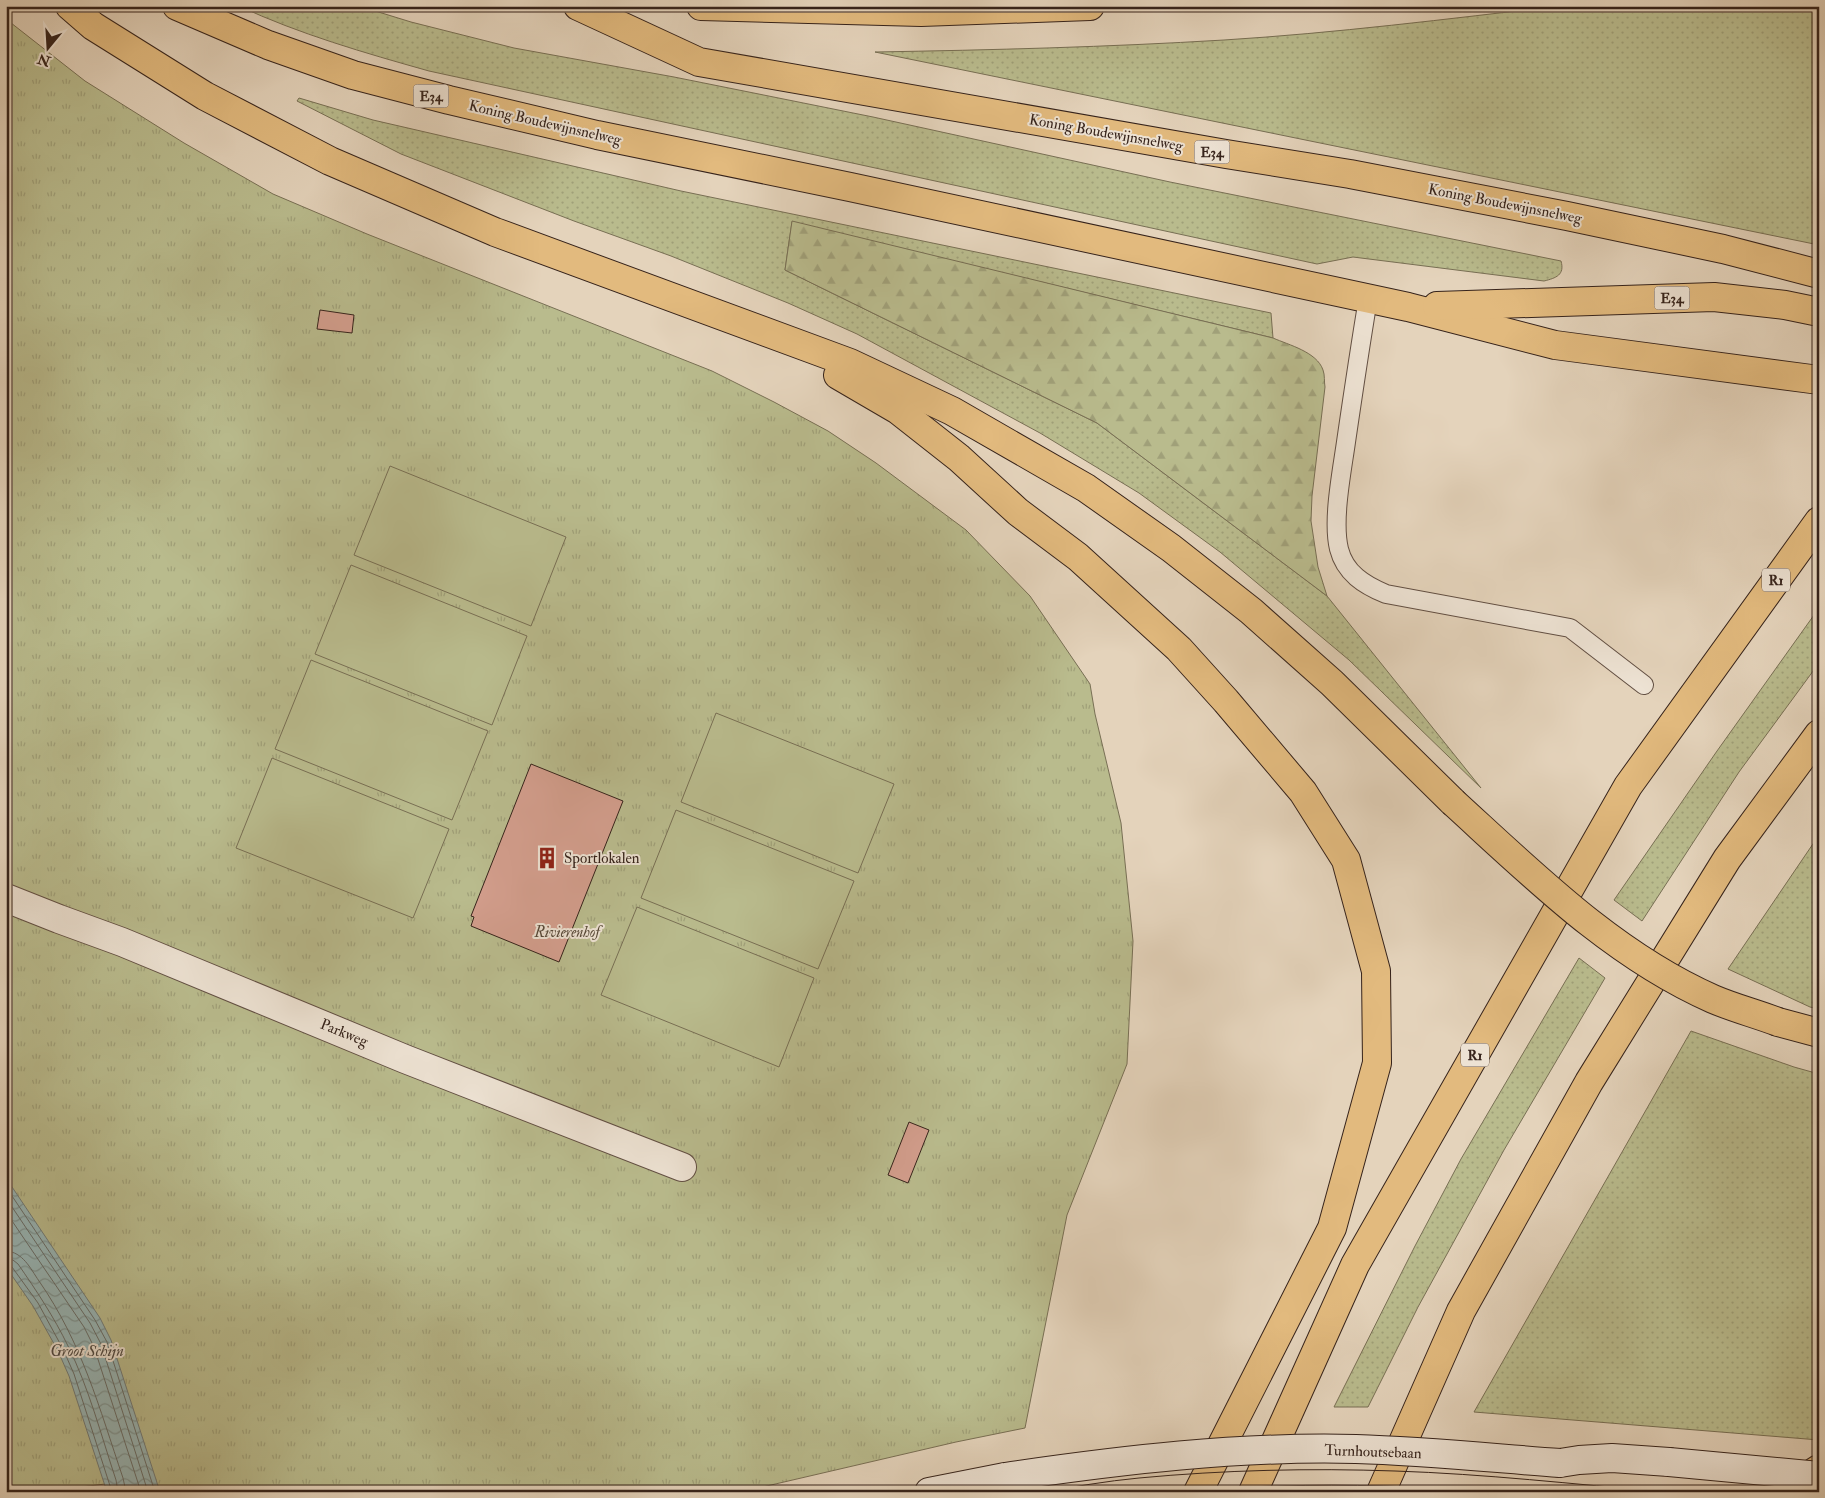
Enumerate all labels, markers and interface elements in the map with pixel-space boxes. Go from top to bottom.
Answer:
north arrow [22,22,72,72]
text: N [35,50,54,70]
road number: E34 [414,84,448,108]
street label: Koning Boudewijnsnelweg [467,96,624,150]
street label: Koning Boudewijnsnelweg [1028,110,1185,156]
road number: E34 [1194,140,1230,163]
street label: Koning Boudewijnsnelweg [1427,180,1584,228]
road number: E34 [1654,286,1690,310]
road number: R1 [1762,568,1790,592]
building icon: Sportlokalen [534,845,560,871]
place label: Sportlokalen [564,849,640,869]
park label: Rivierenhof [534,923,603,942]
street label: Parkweg [317,1015,371,1051]
road number: R1 [1461,1044,1489,1066]
water label: Groot Schijn [50,1341,124,1361]
street label: Turnhoutsebaan [1324,1441,1422,1463]

